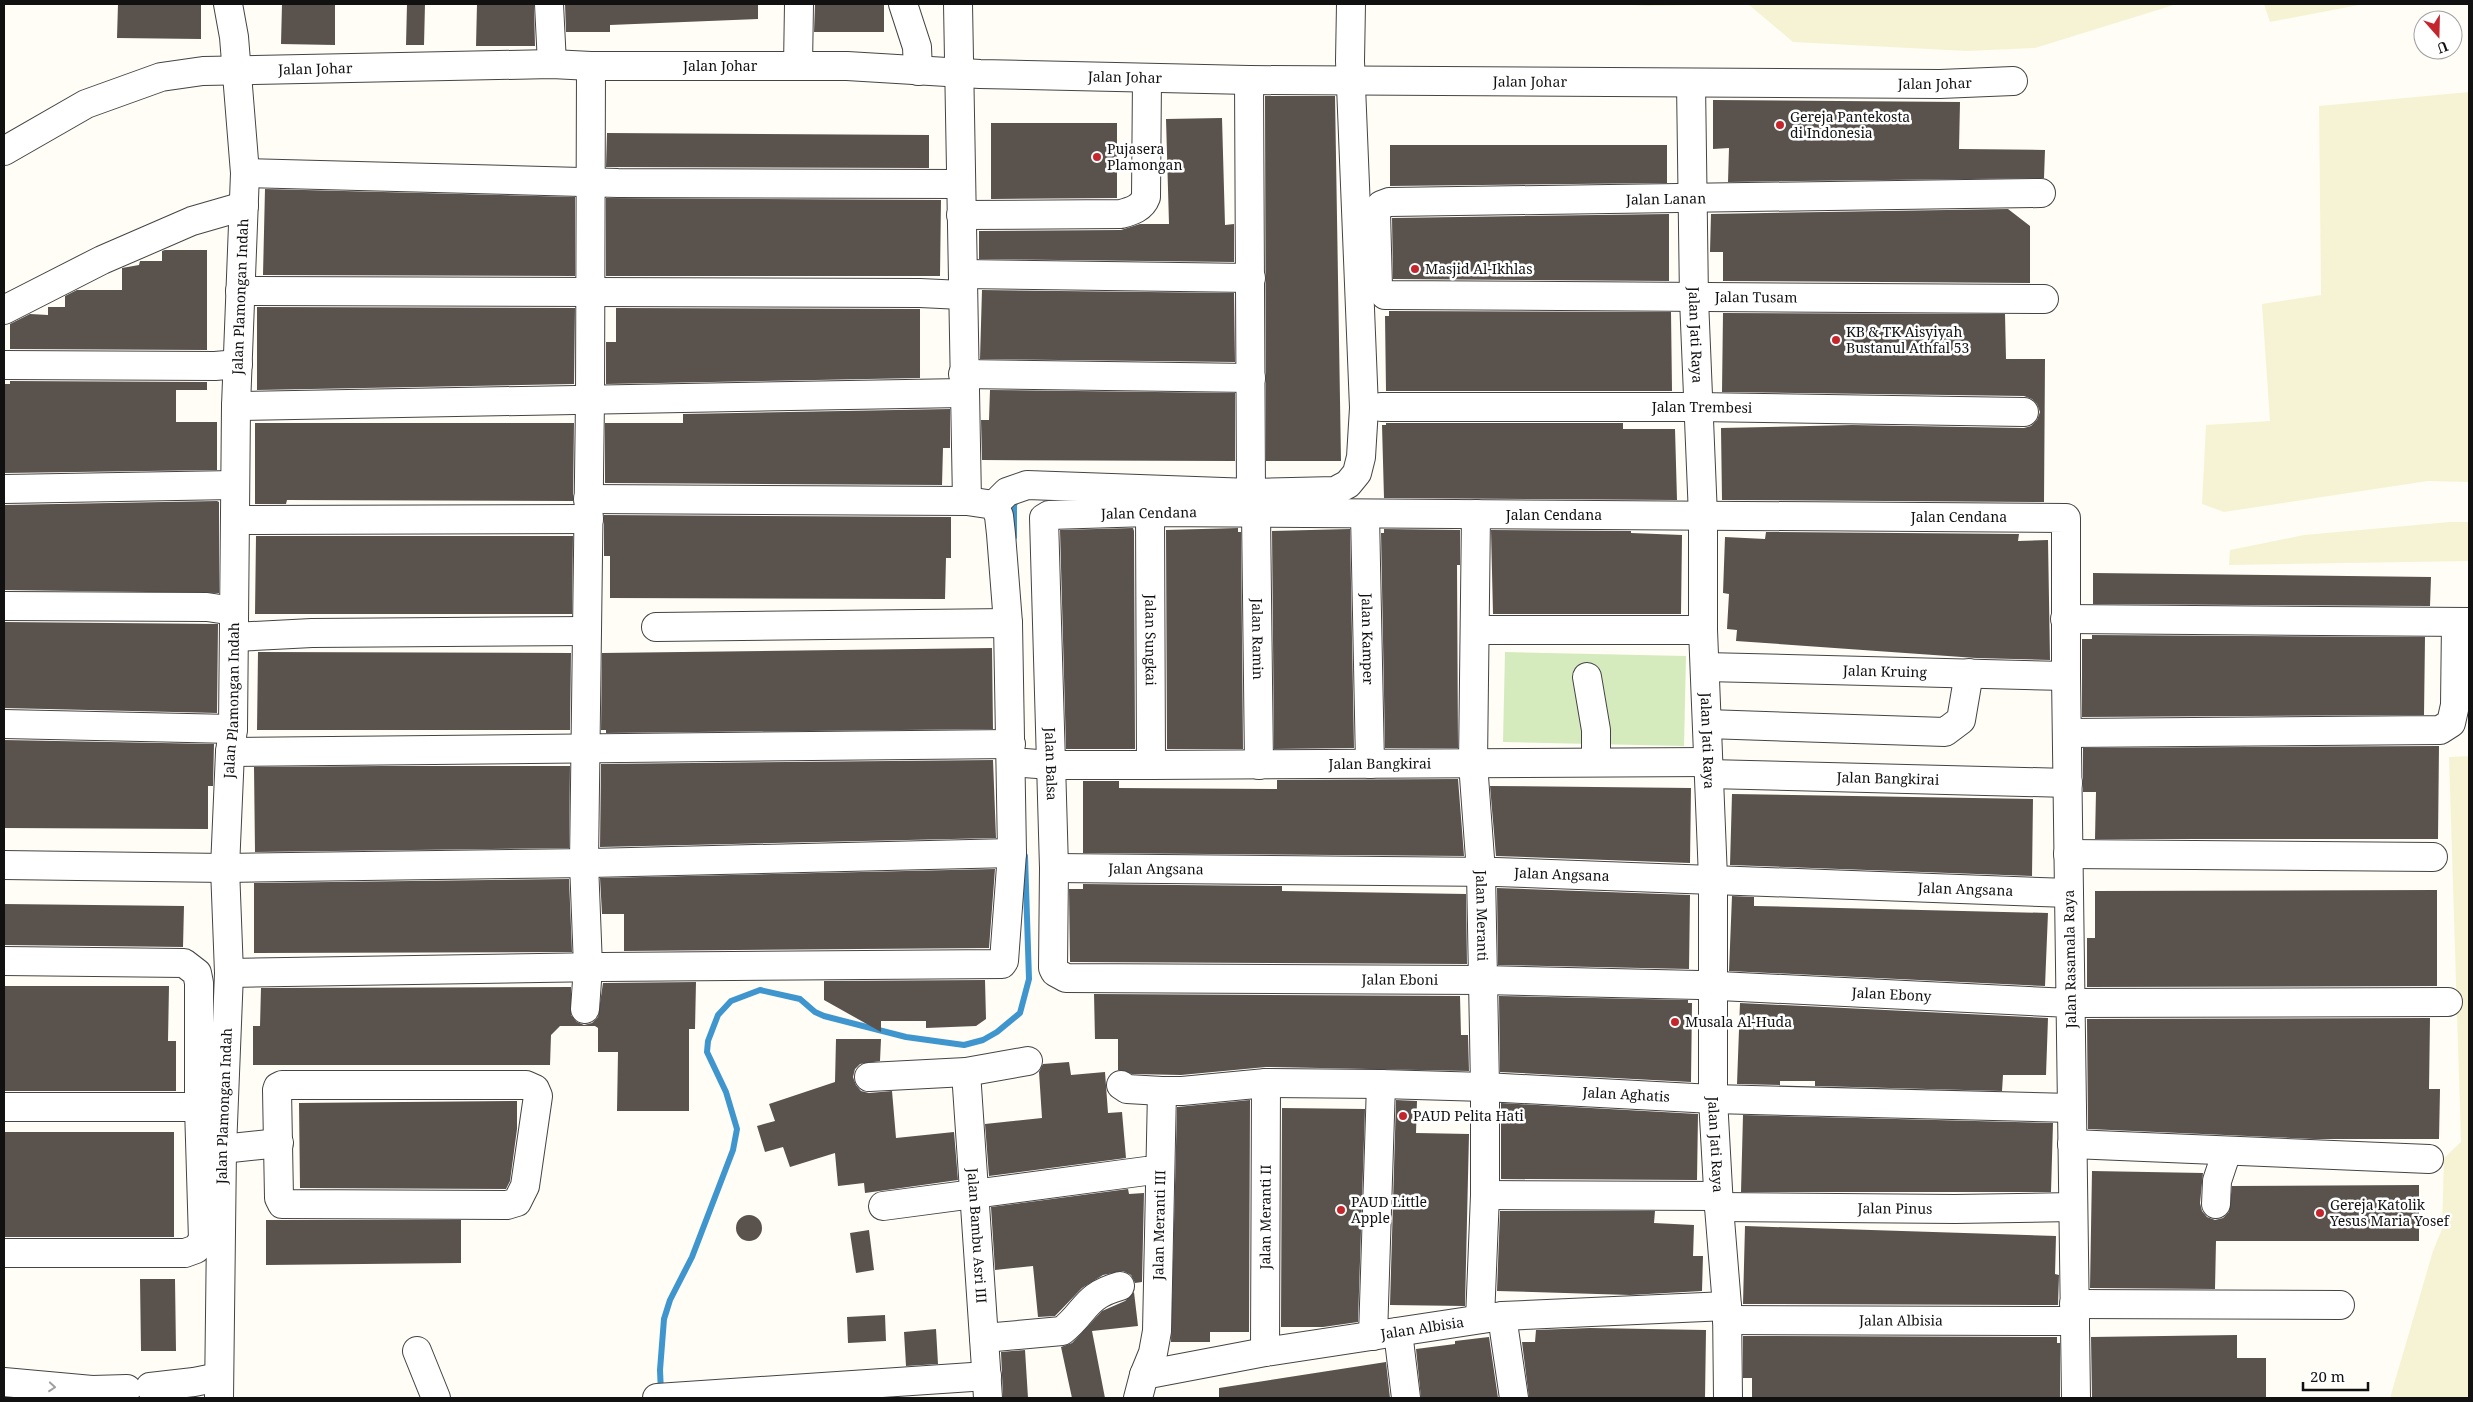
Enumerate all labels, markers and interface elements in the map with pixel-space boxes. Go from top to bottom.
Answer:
north arrow [2413,10,2463,60]
text: U [2434,37,2451,59]
street label: Jalan Johar [682,56,758,75]
street label: Jalan Johar [277,58,353,79]
street label: Jalan Johar [1087,66,1163,87]
street label: Jalan Johar [1492,71,1567,91]
street label: Jalan Johar [1897,73,1973,93]
place label: Gereja Pantekosta di Indonesia [1790,107,1910,142]
marker: Gereja Pantekosta di Indonesia [1774,119,1786,131]
place label: Pujasera Plamongan [1107,139,1182,174]
marker: Pujasera Plamongan [1091,151,1103,163]
street label: Jalan Lanan [1625,188,1706,209]
street label: Jalan Plamongan Indah [227,218,252,376]
place label: Masjid Al-Ikhlas [1425,259,1533,278]
marker: Masjid Al-Ikhlas [1409,263,1421,275]
street label: Jalan Jati Raya [1685,286,1707,384]
street label: Jalan Tusam [1714,287,1798,307]
place label: KB & TK Aisyiyah Bustanul Athfal 53 [1846,322,1970,357]
marker: KB & TK Aisyiyah Bustanul Athfal 53 [1830,334,1842,346]
street label: Jalan Trembesi [1651,397,1753,417]
street label: Jalan Cendana [1100,502,1197,523]
street label: Jalan Cendana [1505,505,1602,524]
street label: Jalan Cendana [1910,507,2007,526]
street label: Jalan Kamper [1358,592,1378,685]
street label: Jalan Sungkai [1141,593,1161,686]
street label: Jalan Ramin [1248,597,1268,680]
street label: Jalan Plamongan Indah [219,622,243,780]
street label: Jalan Kruing [1842,660,1928,682]
street label: Jalan Jati Raya [1696,691,1719,789]
street label: Jalan Balsa [1041,726,1062,801]
street label: Jalan Bangkirai [1327,753,1432,773]
street label: Jalan Bangkirai [1835,767,1940,789]
street label: Jalan Angsana [1107,858,1204,878]
street label: Jalan Angsana [1513,863,1610,885]
street label: Jalan Meranti [1472,869,1493,962]
street label: Jalan Angsana [1917,877,2014,900]
street label: Jalan Rasamala Raya [2059,889,2080,1029]
street label: Jalan Eboni [1360,969,1439,989]
street label: Jalan Ebony [1850,982,1932,1005]
place label: Musala Al-Huda [1685,1012,1792,1031]
marker: Musala Al-Huda [1669,1016,1681,1028]
street label: Jalan Plamongan Indah [212,1027,236,1185]
street label: Jalan Aghatis [1581,1082,1670,1106]
street label: Jalan Jati Raya [1704,1095,1728,1193]
place label: PAUD Pelita Hati [1413,1106,1524,1125]
marker: PAUD Pelita Hati [1397,1110,1409,1122]
street label: Jalan Meranti II [1255,1164,1275,1271]
street label: Jalan Bambu Asri III [963,1166,992,1304]
street label: Jalan Meranti III [1148,1170,1169,1281]
place label: PAUD Little Apple [1351,1192,1427,1227]
place label: Gereja Katolik Yesus Maria Yosef [2329,1195,2451,1230]
street label: Jalan Pinus [1856,1198,1933,1218]
marker: PAUD Little Apple [1335,1204,1347,1216]
marker: Gereja Katolik Yesus Maria Yosef [2314,1207,2326,1219]
street label: Jalan Albisia [1858,1310,1943,1330]
street label: Jalan Albisia [1378,1312,1465,1343]
scale bar [2303,1360,2368,1392]
text: 20 m [2310,1366,2345,1386]
one-way arrow [49,1381,57,1392]

